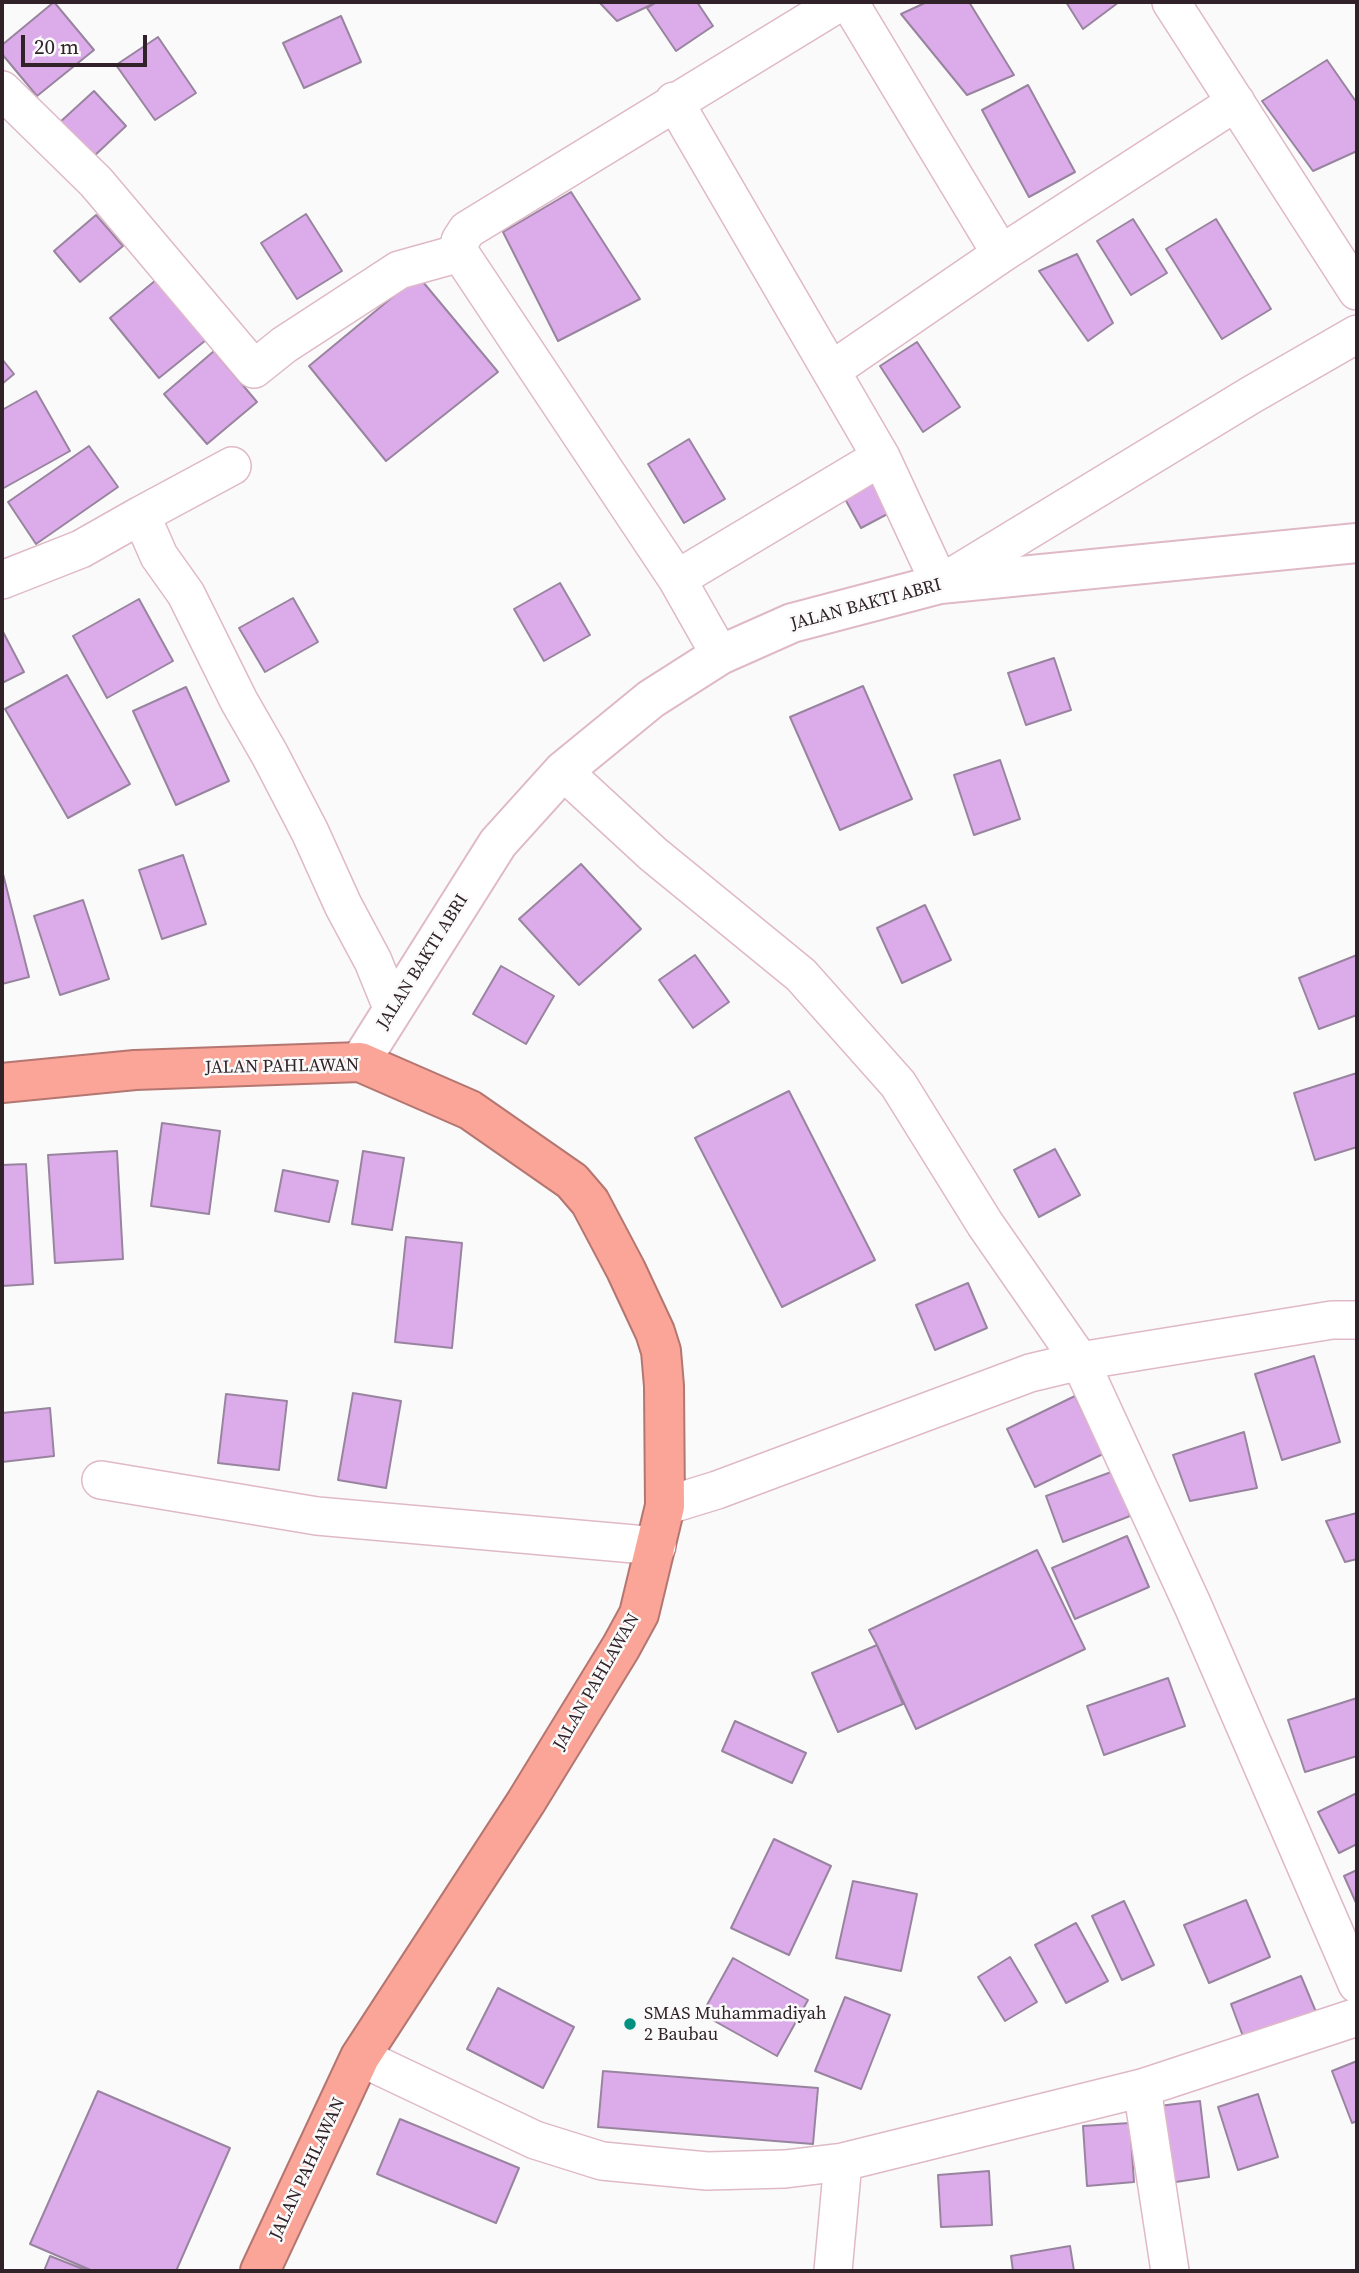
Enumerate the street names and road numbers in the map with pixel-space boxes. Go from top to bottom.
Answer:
street label: JALAN BAKTI ABRI [788,575,944,635]
street label: JALAN BAKTI ABRI [373,891,473,1033]
street label: JALAN PAHLAWAN [205,1055,359,1079]
street label: JALAN PAHLAWAN [549,1610,645,1754]
street label: JALAN PAHLAWAN [266,2094,350,2244]

